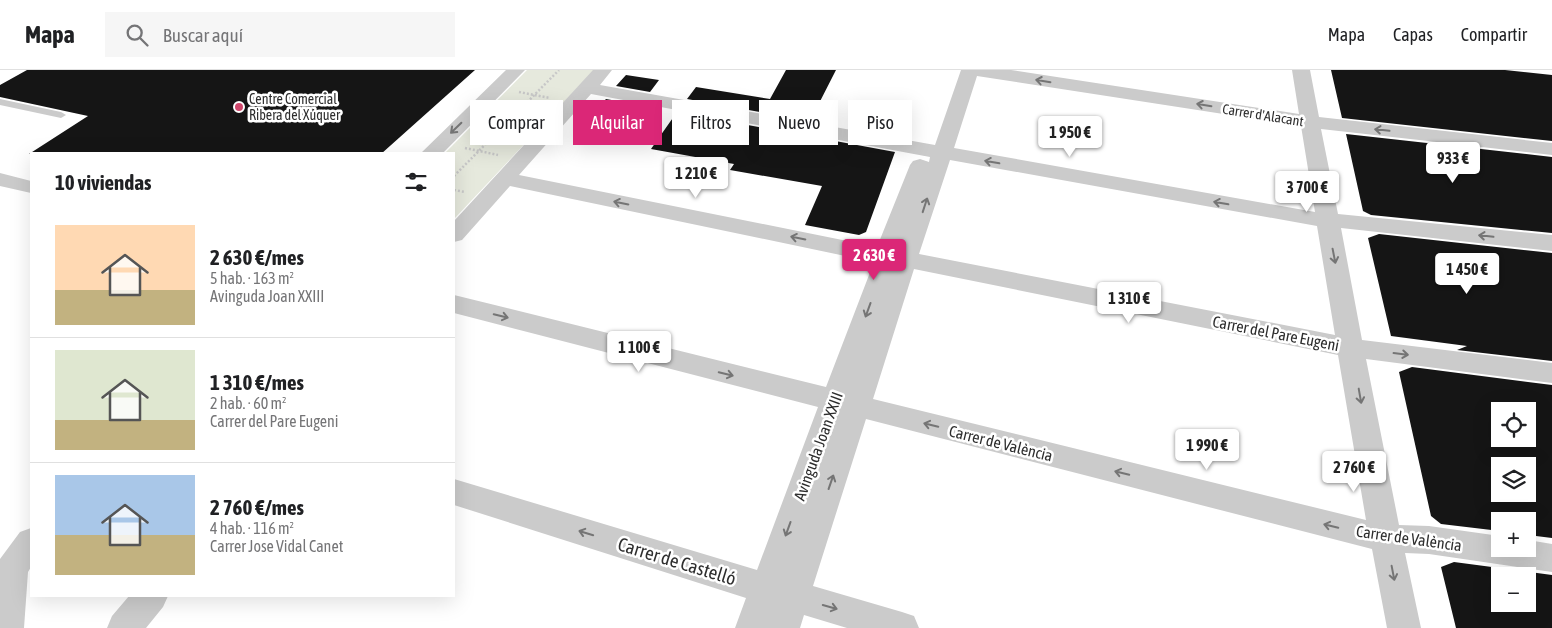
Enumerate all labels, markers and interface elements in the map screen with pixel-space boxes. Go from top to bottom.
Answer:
search box [105,12,455,57]
text: Mapa [25,21,75,48]
icon: search [123,21,151,49]
text: Buscar aquí [163,24,243,46]
text: Mapa [1328,24,1365,45]
text: Capas [1393,24,1433,45]
text: Compartir [1461,24,1527,45]
one-way arrow [1035,75,1051,85]
place label: Centre Comercial Ribera del Xúquer [249,91,341,123]
chip: Comprar [470,100,563,145]
chip: Alquilar [573,100,662,145]
chip: Filtros [672,100,749,145]
chip: Nuevo [759,100,838,145]
chip: Piso [848,100,912,145]
one-way arrow [1196,100,1212,110]
marker: Centre Comercial Ribera del Xúquer [233,101,245,113]
street label: Carrer d'Alacant [1221,101,1305,129]
pin: 1 950 € [1024,116,1116,158]
one-way arrow [450,122,462,134]
text: 1 950 € [1049,123,1091,141]
one-way arrow [1374,125,1390,135]
pin: 933 € [1418,142,1488,184]
text: 933 € [1437,149,1469,167]
pin: 1 210 € [650,156,742,199]
one-way arrow [984,157,1000,167]
text: 1 210 € [675,164,717,182]
icon: filters [402,168,430,196]
text: 10 viviendas [55,170,151,194]
pin: 3 700 € [1261,170,1353,213]
text: 3 700 € [1286,178,1328,196]
one-way arrow [614,197,630,207]
one-way arrow [920,197,930,213]
one-way arrow [1213,198,1229,208]
one-way arrow [1478,231,1494,241]
one-way arrow [790,233,806,242]
pin: 2 630 € [828,238,920,281]
icon: home [95,245,155,305]
text: 2 630 €/mes [210,245,304,269]
text: 2 630 € [853,246,895,264]
one-way arrow [1330,247,1340,263]
pin: 1 450 € [1421,252,1513,295]
text: 1 450 € [1446,260,1488,278]
text: 5 hab. · 163 m² [210,269,294,287]
pin: 1 310 € [1083,282,1175,324]
text: Avinguda Joan XXIII [210,287,324,305]
text: 1 310 € [1108,289,1150,307]
one-way arrow [863,302,872,318]
one-way arrow [493,312,509,322]
street label: Carrer del Pare Eugeni [1211,312,1341,355]
pin: 1 100 € [593,330,685,373]
text: 1 100 € [618,338,660,356]
one-way arrow [1392,349,1408,359]
icon: home [95,370,155,430]
text: 1 310 €/mes [210,370,304,394]
one-way arrow [718,370,734,379]
one-way arrow [1356,388,1366,404]
street label: Avinguda Joan XXIII [790,389,847,503]
text: 2 hab. · 60 m² [210,394,286,412]
map controls [1491,402,1536,612]
button: locate [1491,402,1536,447]
text: Carrer del Pare Eugeni [210,412,338,430]
one-way arrow [923,420,939,430]
street label: Carrer de València [947,421,1055,465]
pin: 1 990 € [1161,428,1253,471]
text: 1 990 € [1186,436,1228,454]
pin: 2 760 € [1308,450,1400,493]
button: layers [1491,457,1536,502]
text: 2 760 € [1333,458,1375,476]
one-way arrow [1115,468,1131,478]
one-way arrow [827,474,837,490]
icon: home [95,495,155,555]
text: 2 760 €/mes [210,495,304,519]
button: + [1491,512,1536,557]
text: 4 hab. · 116 m² [210,519,294,537]
one-way arrow [783,521,792,536]
one-way arrow [1323,521,1339,530]
street label: Carrer de València [1355,522,1463,554]
one-way arrow [578,527,594,537]
street label: Carrer de Castelló [615,533,739,589]
text: Carrer Jose Vidal Canet [210,537,343,555]
one-way arrow [1389,565,1399,581]
button: − [1491,567,1536,612]
one-way arrow [821,603,837,613]

